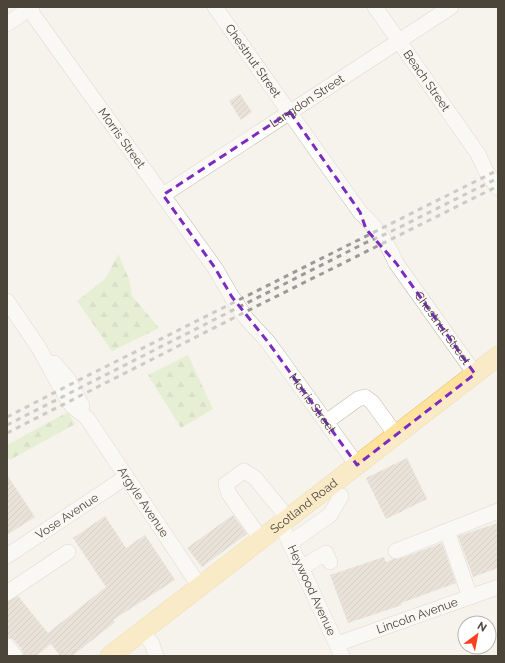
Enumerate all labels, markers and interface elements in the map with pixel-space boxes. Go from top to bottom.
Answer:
street label: Chestnut Street [222,21,284,100]
street label: Beach Street [400,47,453,114]
street label: Langdon Street [267,72,347,130]
street label: Morris Street [95,105,148,171]
street label: Chestnut Street [412,289,473,368]
street label: Morris Street [286,371,339,436]
street label: Argyle Avenue [115,464,172,540]
street label: Scotland Road [267,476,340,536]
street label: Vose Avenue [33,490,101,542]
street label: Heywood Avenue [285,543,339,638]
street label: Lincoln Avenue [375,595,460,636]
north arrow [457,615,497,655]
text: N [475,619,489,635]

